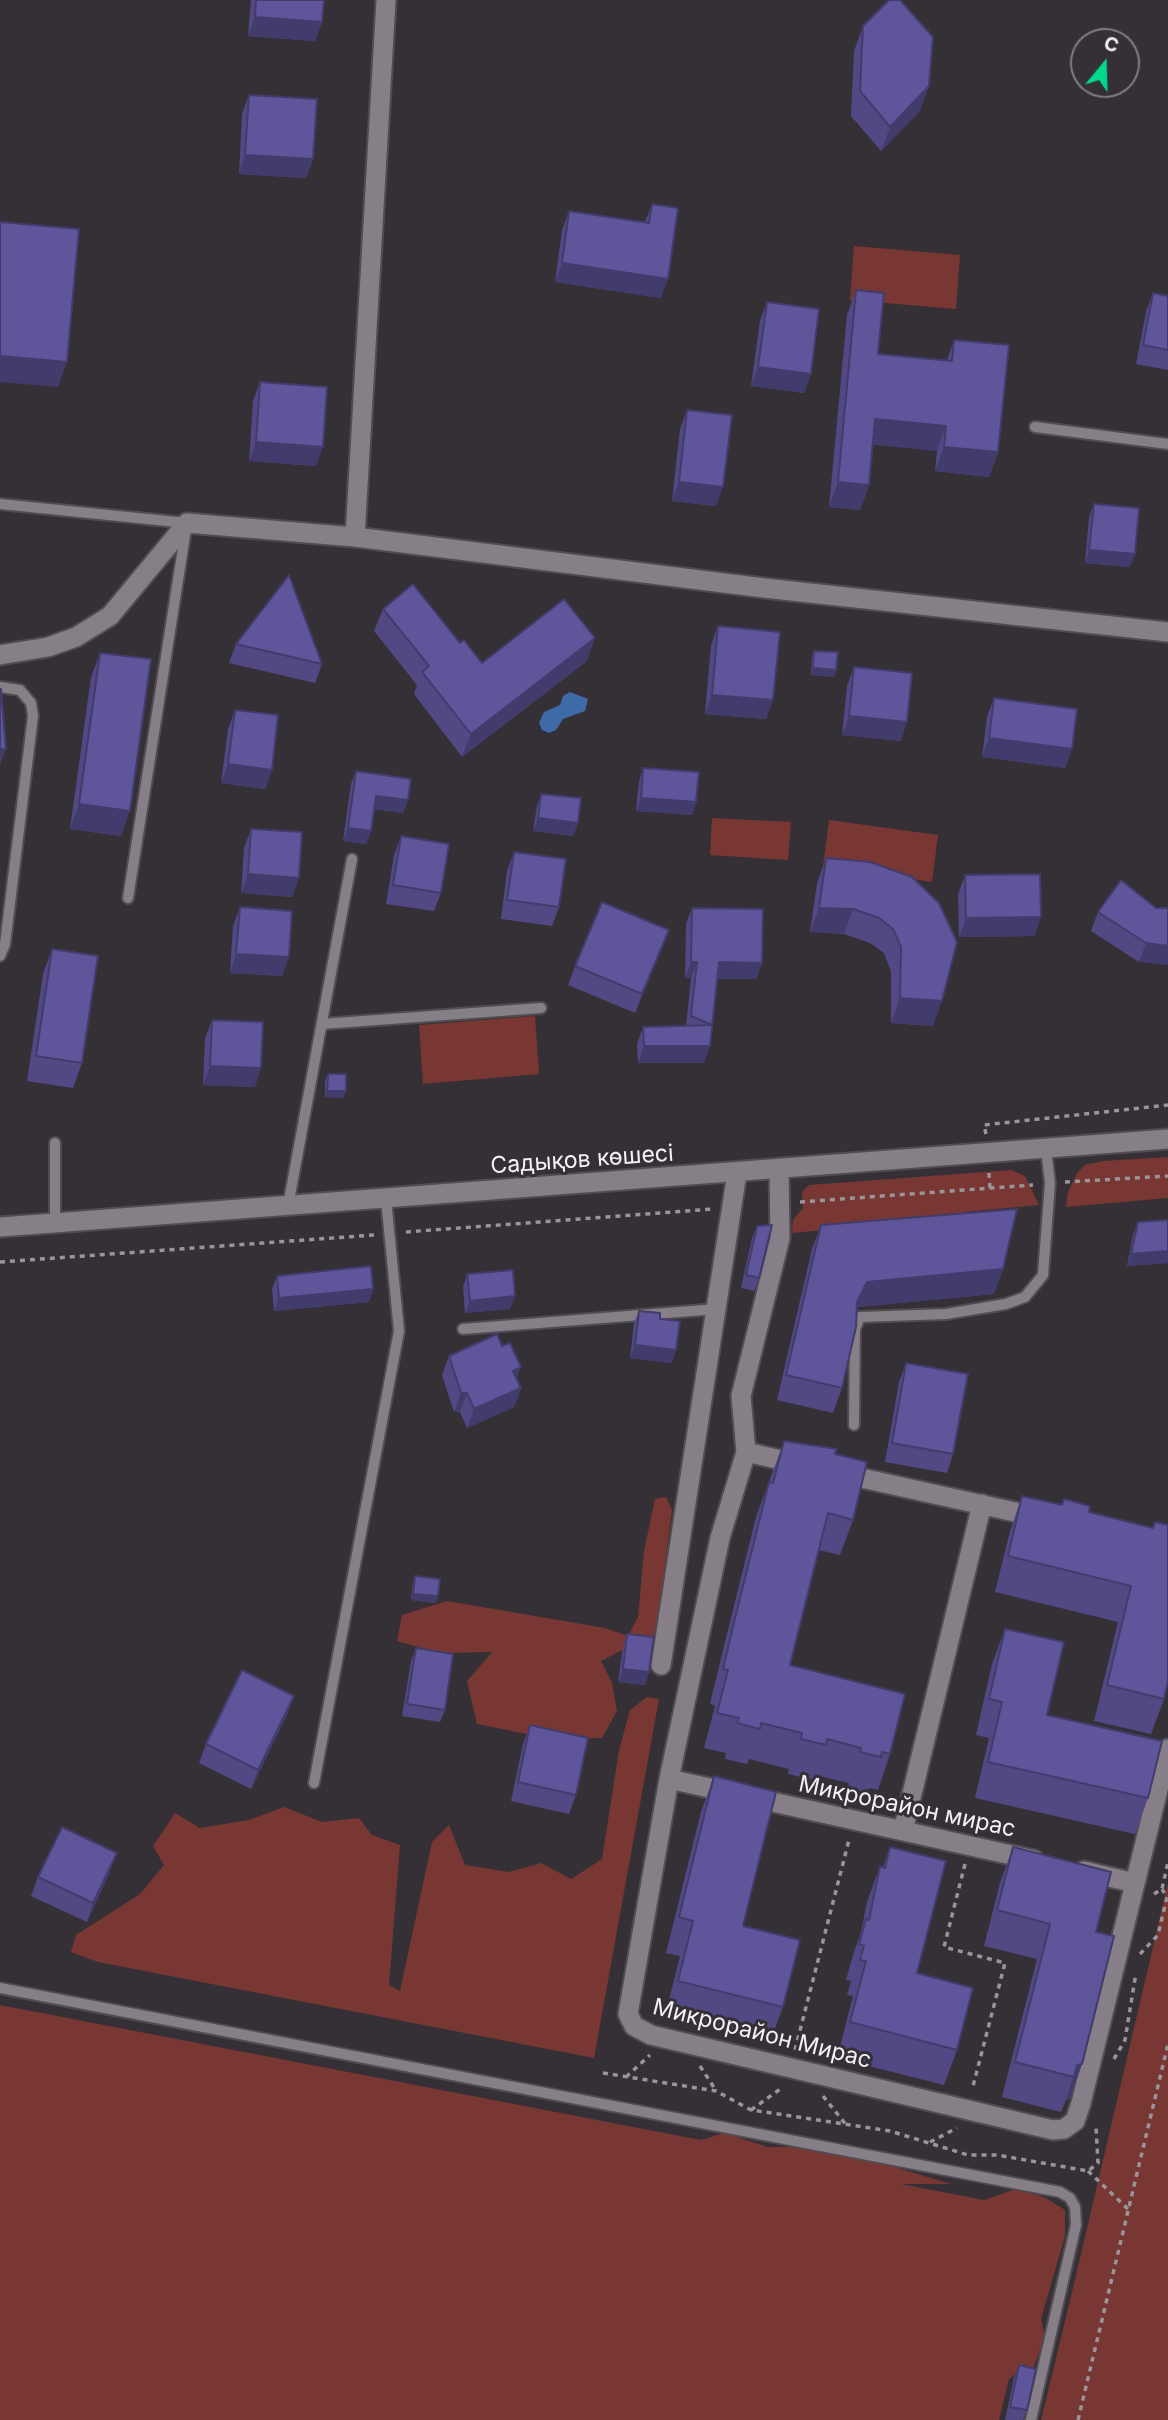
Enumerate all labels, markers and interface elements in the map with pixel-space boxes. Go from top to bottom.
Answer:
north arrow [1070,28,1140,98]
text: С [1101,31,1122,58]
street label: Садықов көшесі [490,1140,674,1180]
street label: Микрорайон мирас [796,1771,1018,1843]
street label: Микрорайон Мирас [650,1993,874,2075]

